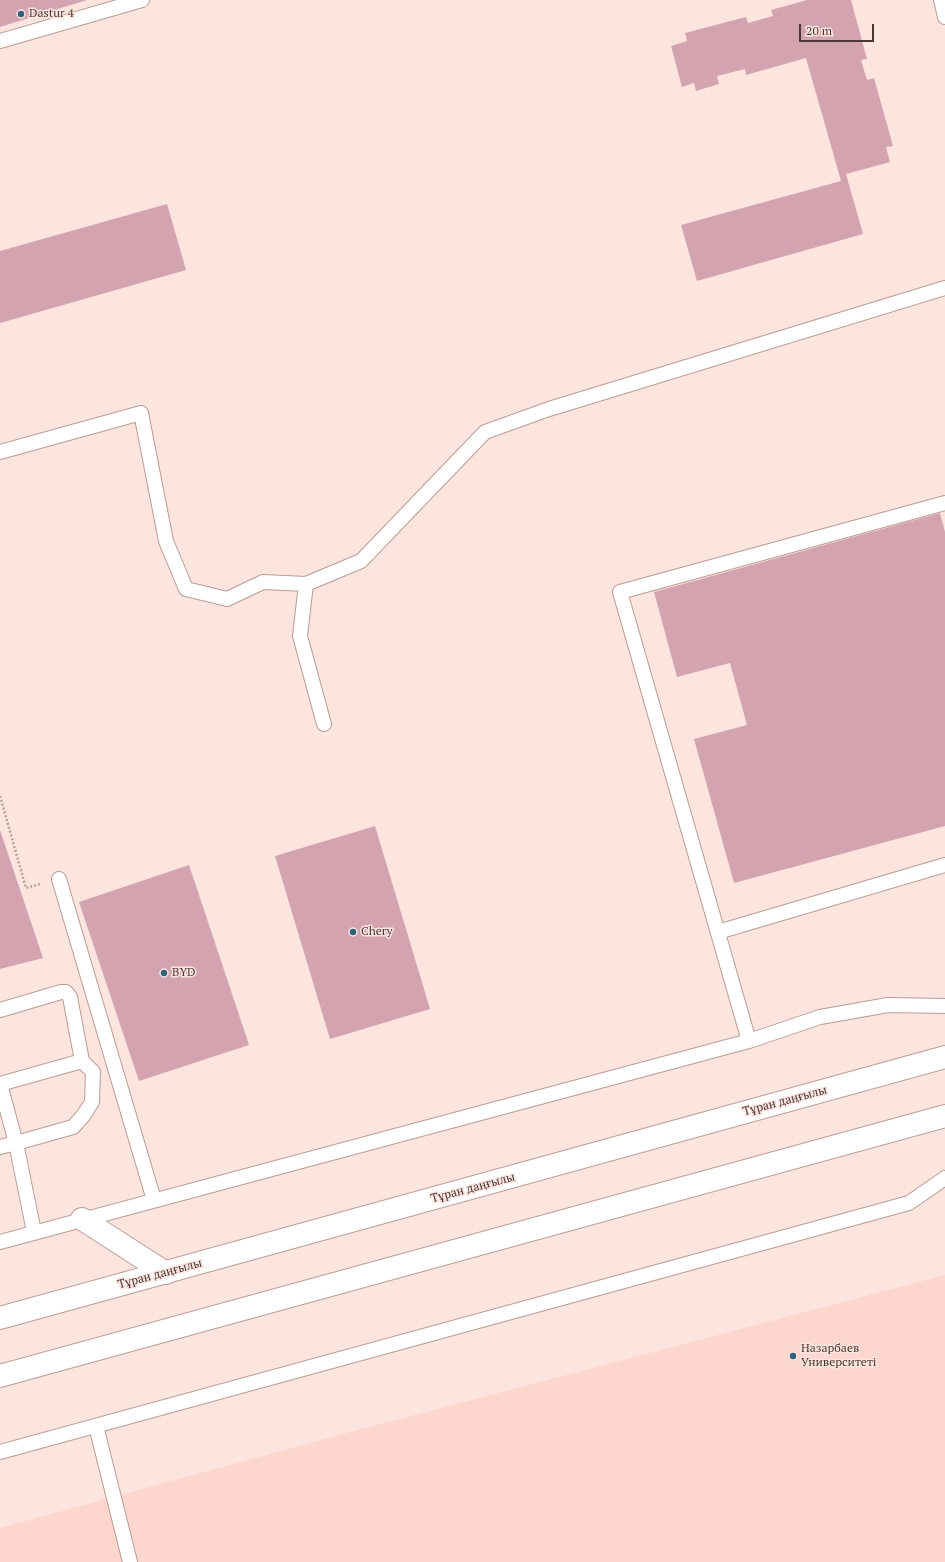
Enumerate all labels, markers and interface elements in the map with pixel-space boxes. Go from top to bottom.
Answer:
place label: Dastur 4 [29,7,74,21]
marker: Dastur 4 [16,9,26,19]
scale bar [801,16,876,42]
text: 20 m [806,23,832,38]
place label: Chery [361,925,393,939]
marker: Chery [348,927,358,937]
place label: BYD [172,966,196,980]
marker: BYD [159,968,169,978]
street label: Тұран даңғылы [741,1083,829,1119]
street label: Тұран даңғылы [429,1170,517,1206]
street label: Тұран даңғылы [116,1256,204,1292]
place label: Назарбаев Университеті [801,1342,876,1370]
marker: Назарбаев Университеті [788,1351,798,1361]

